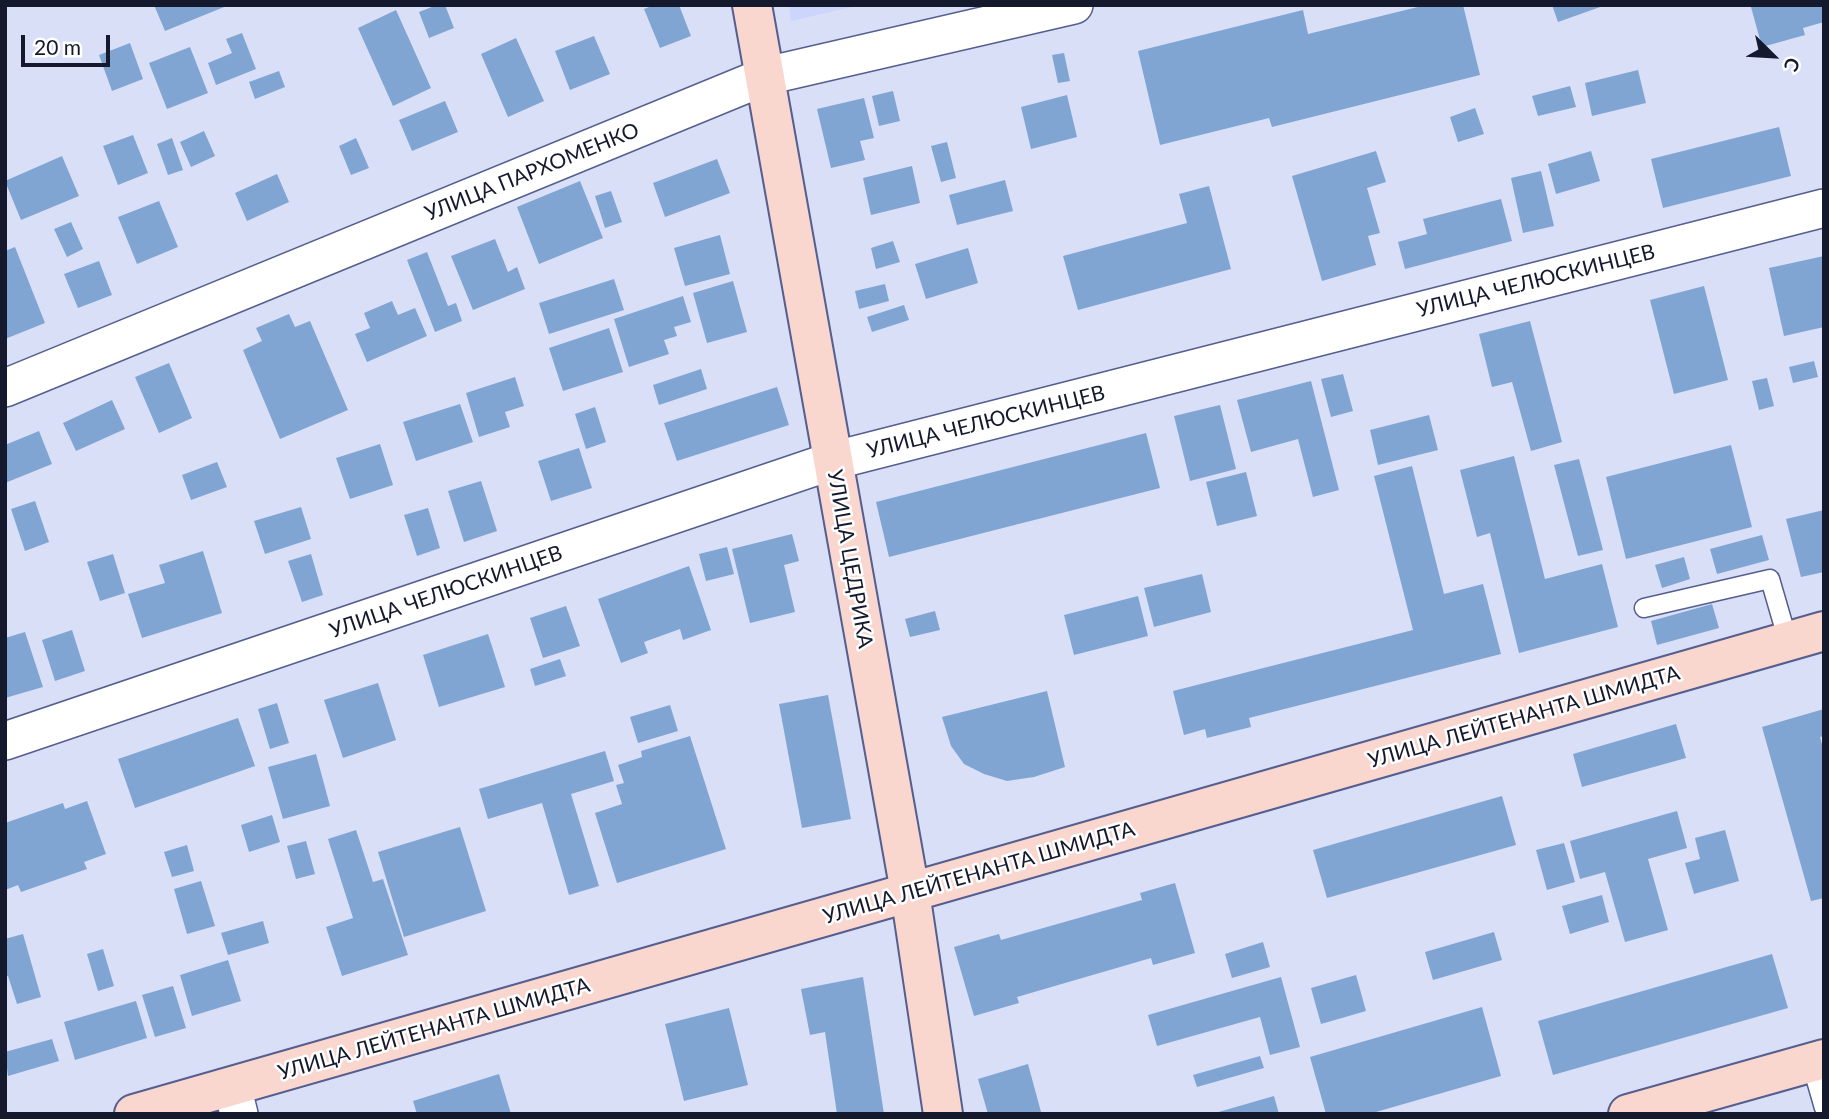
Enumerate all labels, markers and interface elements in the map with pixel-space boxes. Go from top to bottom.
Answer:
scale bar [24,21,114,65]
north arrow [1738,21,1808,91]
text: 20 m [34,34,81,59]
text: С [1780,54,1806,75]
street label: УЛИЦА ПАРХОМЕНКО [421,117,643,227]
street label: УЛИЦА ЧЕЛЮСКИНЦЕВ [1414,239,1658,323]
street label: УЛИЦА ЧЕЛЮСКИНЦЕВ [864,380,1108,464]
street label: УЛИЦА ЦЕДРИКА [822,468,878,650]
street label: УЛИЦА ЧЕЛЮСКИНЦЕВ [326,540,566,644]
street label: УЛИЦА ЛЕЙТЕНАНТА ШМИДТА [1365,660,1683,774]
street label: УЛИЦА ЛЕЙТЕНАНТА ШМИДТА [820,816,1138,930]
street label: УЛИЦА ЛЕЙТЕНАНТА ШМИДТА [275,972,593,1086]

